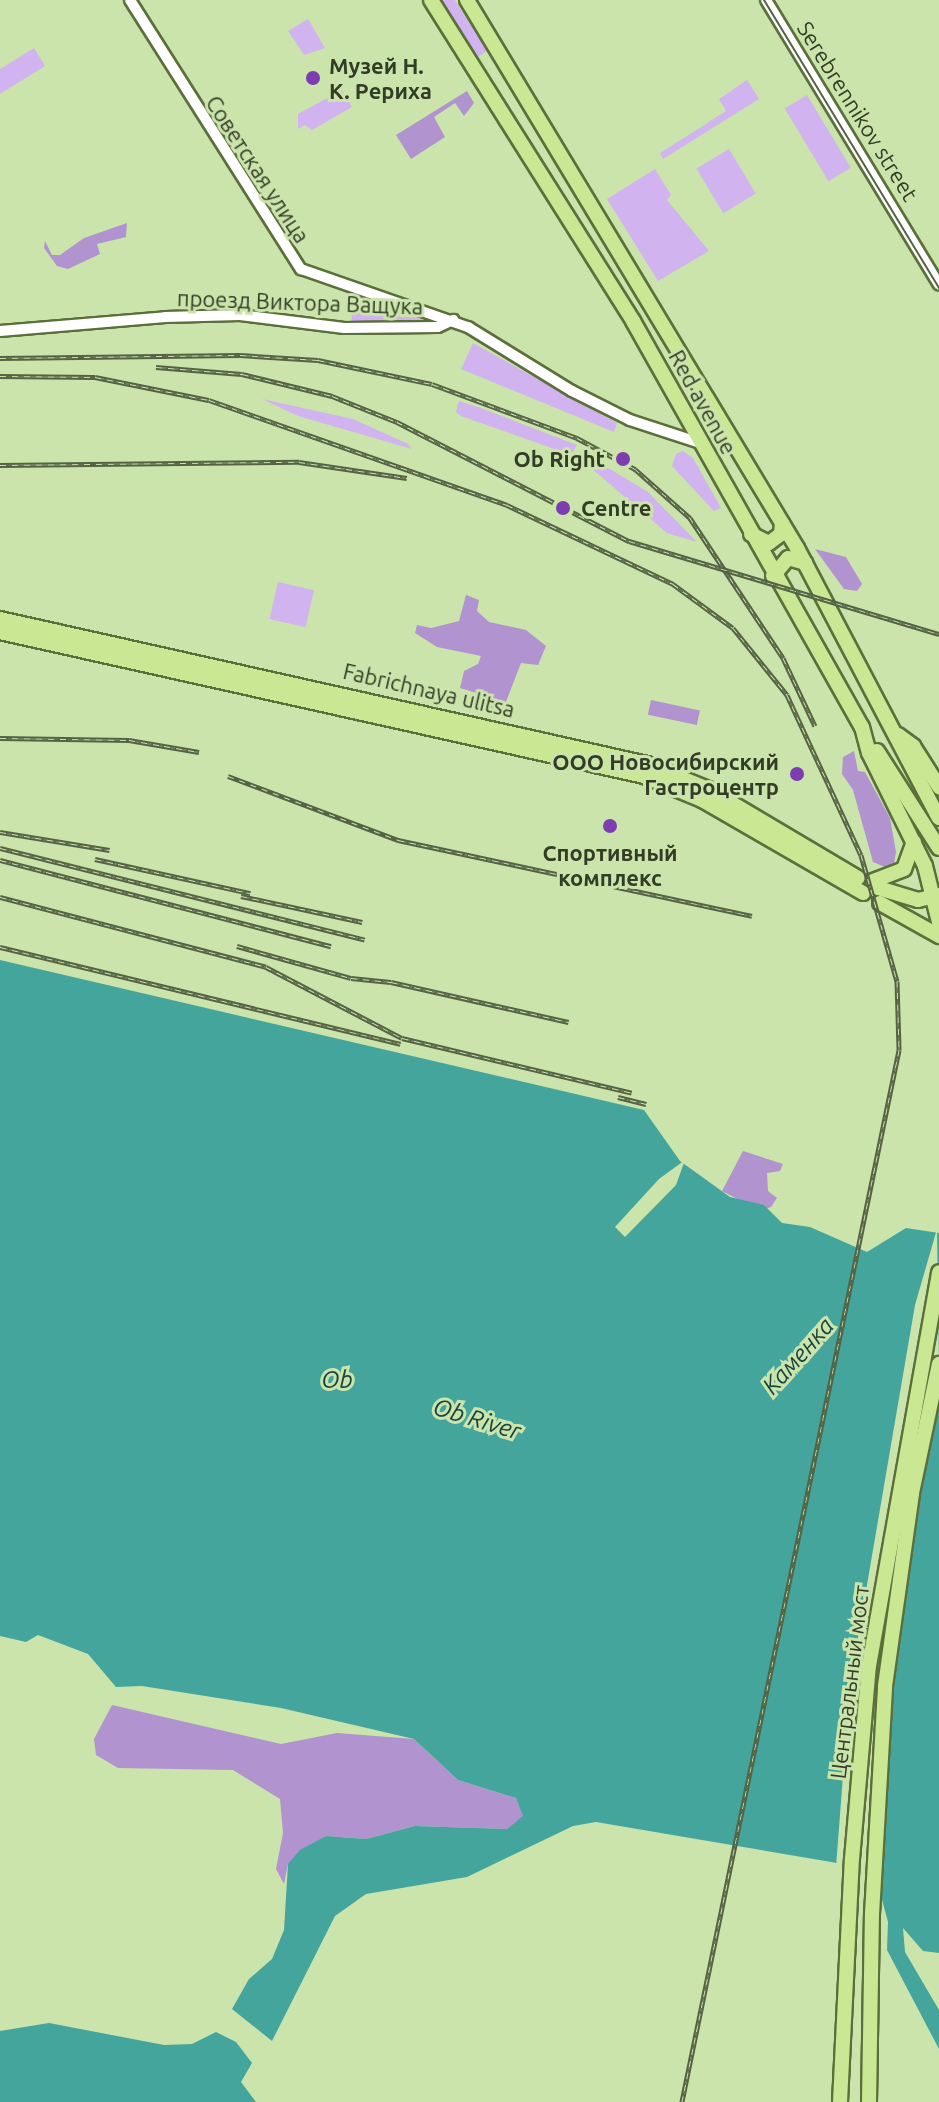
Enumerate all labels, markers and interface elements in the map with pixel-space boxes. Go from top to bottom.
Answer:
street label: Serebrennikov street [792,16,924,206]
place label: Музей Н. К. Рериха [329,52,432,104]
marker: Музей Н. К. Рериха [304,69,322,87]
street label: Советская улица [201,90,315,248]
street label: проезд Виктора Ващука [176,285,424,319]
street label: Red avenue [664,345,742,459]
place label: Ob Right [513,446,605,472]
marker: Ob Right [612,448,634,470]
place label: Centre [581,495,651,521]
marker: Centre [552,497,574,519]
street label: Fabrichnaya ulitsa [341,657,517,723]
place label: ООО Новосибирский Гастроцентр [552,748,779,800]
marker: ООО Новосибирский Гастроцентр [786,763,808,785]
marker: Спортивный комплекс [601,817,619,835]
place label: Спортивный комплекс [542,839,678,890]
water label: Каменка [756,1312,840,1400]
water label: Ob [321,1366,353,1394]
water label: Ob River [430,1392,524,1446]
street label: Центральный мост [824,1584,874,1780]

